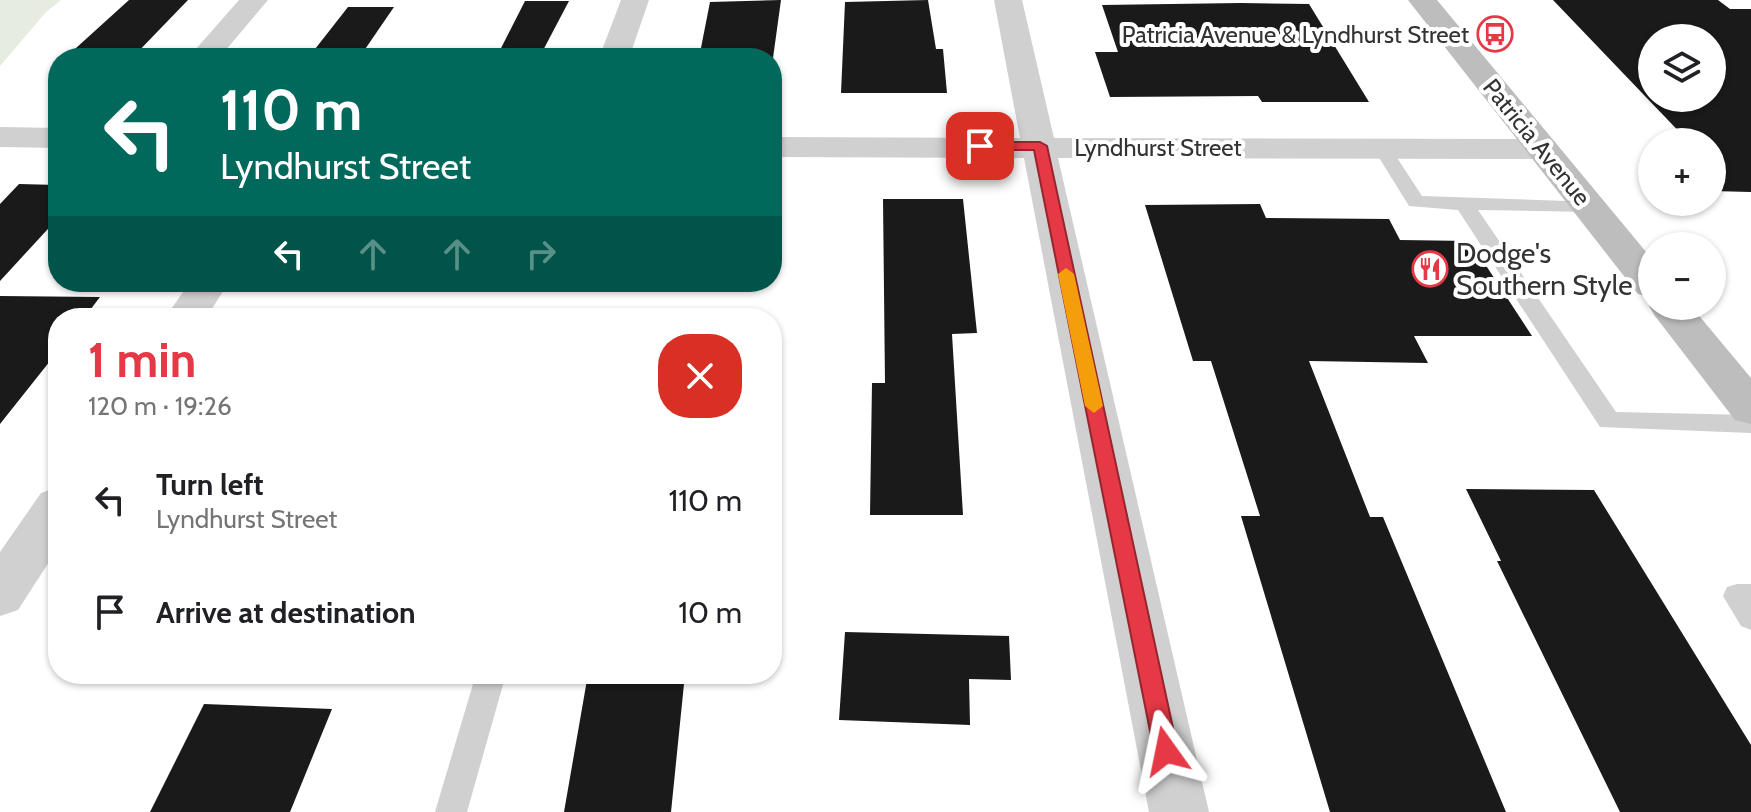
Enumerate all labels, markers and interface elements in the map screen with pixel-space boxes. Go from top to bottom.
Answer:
bus stop icon: Patricia Avenue & Lyndhurst Street [1476,15,1514,53]
place label: Patricia Avenue & Lyndhurst Street [1122,20,1469,49]
map controls [1638,24,1726,320]
button: layers [1638,24,1726,112]
street label: Patricia Avenue [1477,73,1597,211]
text: 110 m [220,76,362,144]
icon: left [88,80,192,184]
pin [946,112,1014,180]
icon: arrive [958,124,1002,168]
button: + [1638,128,1726,216]
street label: Lyndhurst Street [1074,133,1242,162]
text: Lyndhurst Street [220,144,471,188]
icon: left [267,232,311,276]
icon: ahead [351,232,395,276]
icon: ahead [435,232,479,276]
icon: right [519,232,563,276]
button: − [1638,232,1726,320]
place label: Dodge's Southern Style [1456,236,1632,302]
restaurant icon: Dodge's Southern Style [1411,250,1449,288]
text: 1 min [88,331,196,389]
button: close [658,334,742,418]
text: 120 m · 19:26 [88,390,232,422]
text: Turn left [156,466,264,503]
icon: left [88,478,132,522]
text: 110 m [668,482,742,519]
text: Lyndhurst Street [156,503,337,535]
icon: arrive [88,590,132,634]
text: Arrive at destination [156,594,416,631]
text: 10 m [678,594,742,631]
position arrow [1124,709,1208,793]

